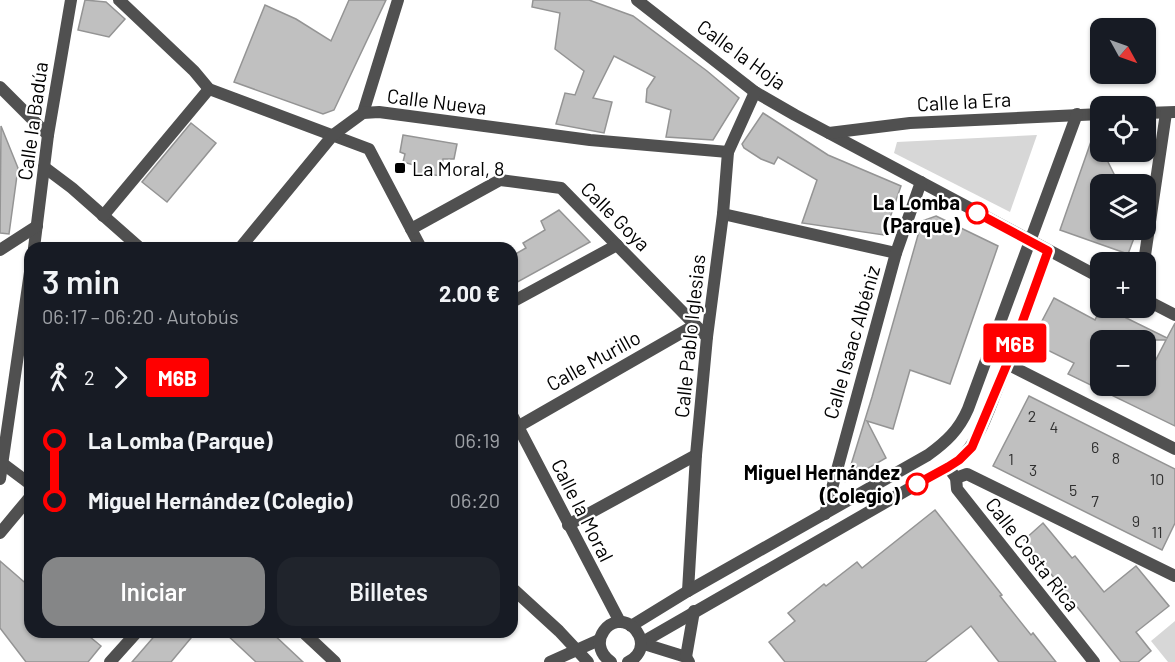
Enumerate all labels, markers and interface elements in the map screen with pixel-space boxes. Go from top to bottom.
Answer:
street label: Calle la Hoja [693,14,791,94]
north arrow [1090,18,1156,84]
map controls [1090,18,1156,396]
street label: Calle la Badúa [12,60,52,182]
street label: Calle Nueva [386,83,488,119]
street label: Calle la Era [916,87,1012,115]
button: locate [1090,96,1156,162]
place label: La Moral, 8 [412,156,505,180]
marker: La Moral, 8 [393,161,407,175]
button: layers [1090,174,1156,240]
street label: Calle Goya [576,176,656,256]
place label: La Lomba (Parque) [873,190,960,237]
marker: La Lomba (Parque) [966,202,988,224]
button: + [1090,252,1156,318]
street label: Calle Pablo Iglesias [668,253,710,419]
text: 3 min [42,261,120,301]
street label: Calle Isaac Albéniz [818,262,884,422]
text: 2.00 € [439,280,500,306]
text: 06:17 – 06:20 · Autobús [42,304,239,328]
street label: Calle Murillo [542,324,644,396]
line badge: M6B [980,324,1050,362]
button: − [1090,330,1156,396]
text: M6B [995,331,1035,356]
icon: walk [42,361,75,394]
icon: forward [104,361,137,394]
text: 2 [84,365,95,389]
text: M6B [158,365,197,390]
house number: 2 [1028,406,1036,425]
house number: 4 [1050,417,1058,436]
text: La Lomba (Parque) [88,427,273,453]
text: 06:19 [454,428,500,452]
house number: 6 [1091,437,1099,456]
house number: 8 [1112,448,1120,467]
house number: 1 [1008,449,1014,468]
street label: Calle la Moral [547,455,619,565]
place label: Miguel Hernández (Colegio) [744,460,900,507]
house number: 3 [1029,460,1037,479]
house number: 10 [1150,469,1164,488]
marker: Miguel Hernández (Colegio) [906,473,928,495]
house number: 5 [1069,480,1077,499]
text: Miguel Hernández (Colegio) [88,487,353,513]
text: 06:20 [450,488,500,512]
house number: 7 [1091,491,1099,510]
street label: Calle Costa Rica [981,492,1085,616]
house number: 9 [1132,511,1140,530]
house number: 11 [1151,522,1163,541]
button: Iniciar [42,557,265,626]
button: Billetes [277,557,500,626]

